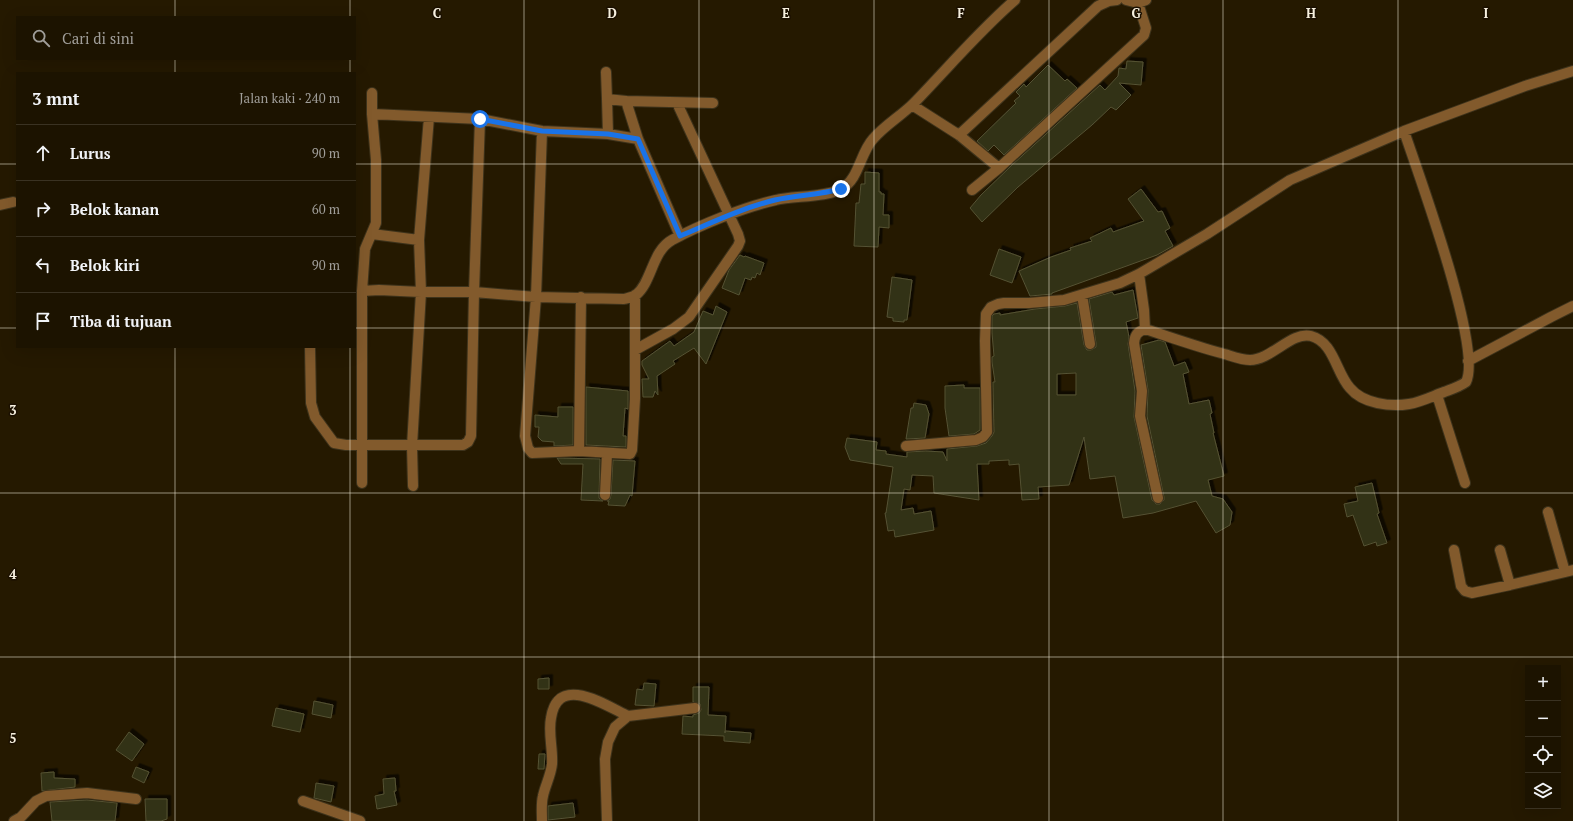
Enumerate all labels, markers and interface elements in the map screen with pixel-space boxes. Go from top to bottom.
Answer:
text: C [433,4,441,22]
text: D [607,4,617,22]
text: E [782,4,790,22]
text: F [957,4,965,22]
text: G [1131,4,1141,22]
text: H [1306,4,1316,22]
text: I [1484,4,1489,22]
search box [16,16,356,60]
icon: search [30,27,52,49]
text: Cari di sini [62,28,134,48]
text: 3 mnt [32,87,80,110]
text: Jalan kaki · 240 m [239,89,340,107]
route start [471,110,489,128]
icon: ahead [32,142,54,164]
text: Lurus [70,143,111,163]
text: 90 m [312,144,340,162]
route end [832,180,850,198]
icon: right [32,198,54,220]
text: Belok kanan [70,199,159,219]
text: 60 m [312,200,340,218]
icon: left [32,254,54,276]
text: Belok kiri [70,255,140,275]
text: 90 m [312,256,340,274]
icon: arrive [32,310,54,332]
text: Tiba di tujuan [70,311,172,331]
text: 3 [9,401,17,419]
text: 4 [9,565,17,583]
map controls [1525,665,1561,809]
button: + [1525,665,1561,701]
button: − [1525,701,1561,737]
text: 5 [9,729,17,747]
button: locate [1525,737,1561,773]
button: layers [1525,773,1561,809]

